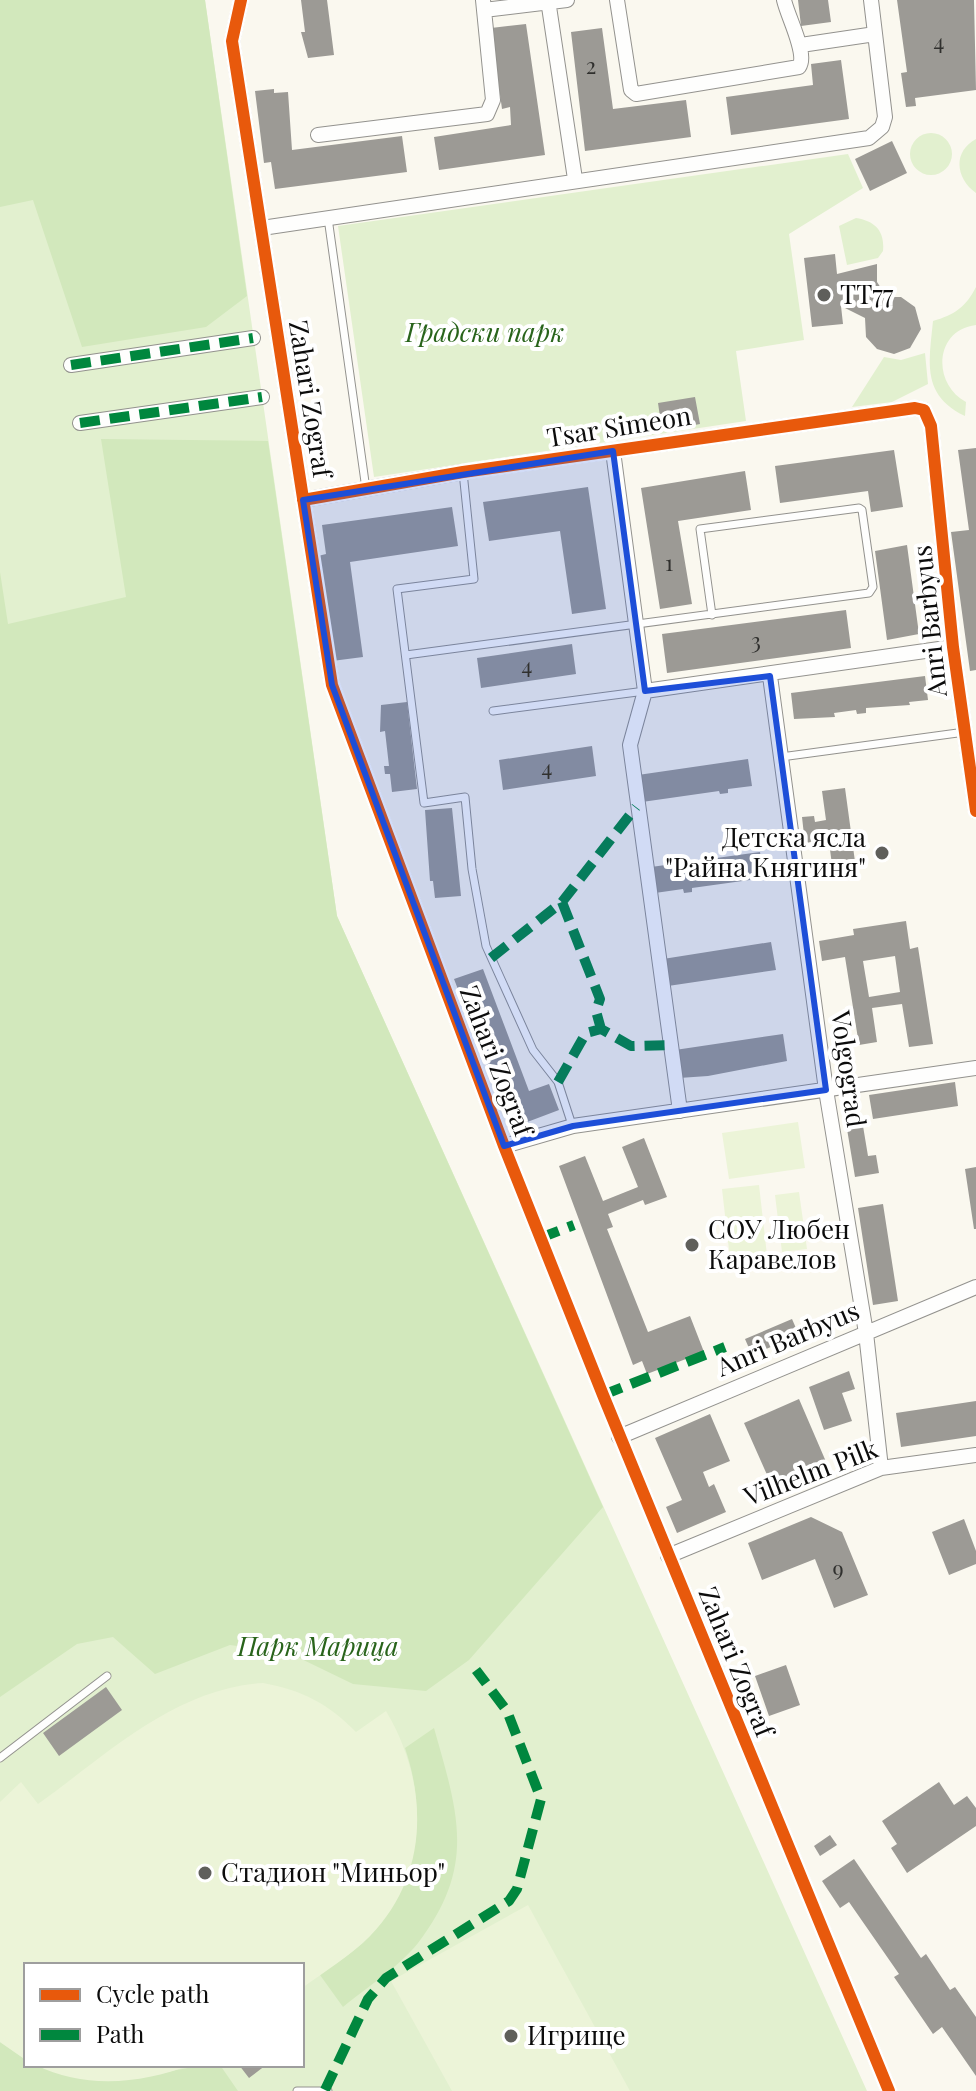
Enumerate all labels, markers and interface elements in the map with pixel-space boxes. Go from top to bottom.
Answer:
house number: 4 [934,26,945,56]
house number: 2 [586,50,596,80]
place label: TT77 [840,276,894,311]
marker: TT77 [815,286,833,304]
park label: Градски парк [404,314,565,349]
street label: Zahari Zograf [282,318,342,482]
street label: Tsar Simeon [544,397,694,454]
street label: Anri Barbyus [903,544,954,700]
house number: 1 [665,547,673,577]
house number: 3 [751,625,761,655]
house number: 4 [522,650,533,680]
house number: 4 [542,752,553,782]
place label: Детска ясла "Райна Княгиня" [665,819,866,884]
marker: Детска ясла "Райна Княгиня" [873,844,891,862]
street label: Zahari Zograf [453,980,543,1143]
street label: Volgograd [824,1007,875,1129]
place label: СОУ Любен Каравелов [708,1211,850,1276]
marker: СОУ Любен Каравелов [683,1236,701,1254]
street label: Anri Barbyus [710,1292,864,1384]
street label: Vilhelm Pilk [738,1430,883,1514]
house number: 9 [832,1553,844,1583]
street label: Zahari Zograf [691,1581,784,1744]
park label: Парк Марица [236,1628,399,1663]
place label: Стадион "Миньор" [221,1854,445,1889]
marker: Стадион "Миньор" [196,1864,214,1882]
legend [24,1963,304,2067]
text: Cycle path [96,1977,209,2009]
text: Path [96,2017,144,2049]
place label: Игрище [527,2017,626,2052]
marker: Игрище [502,2027,520,2045]

